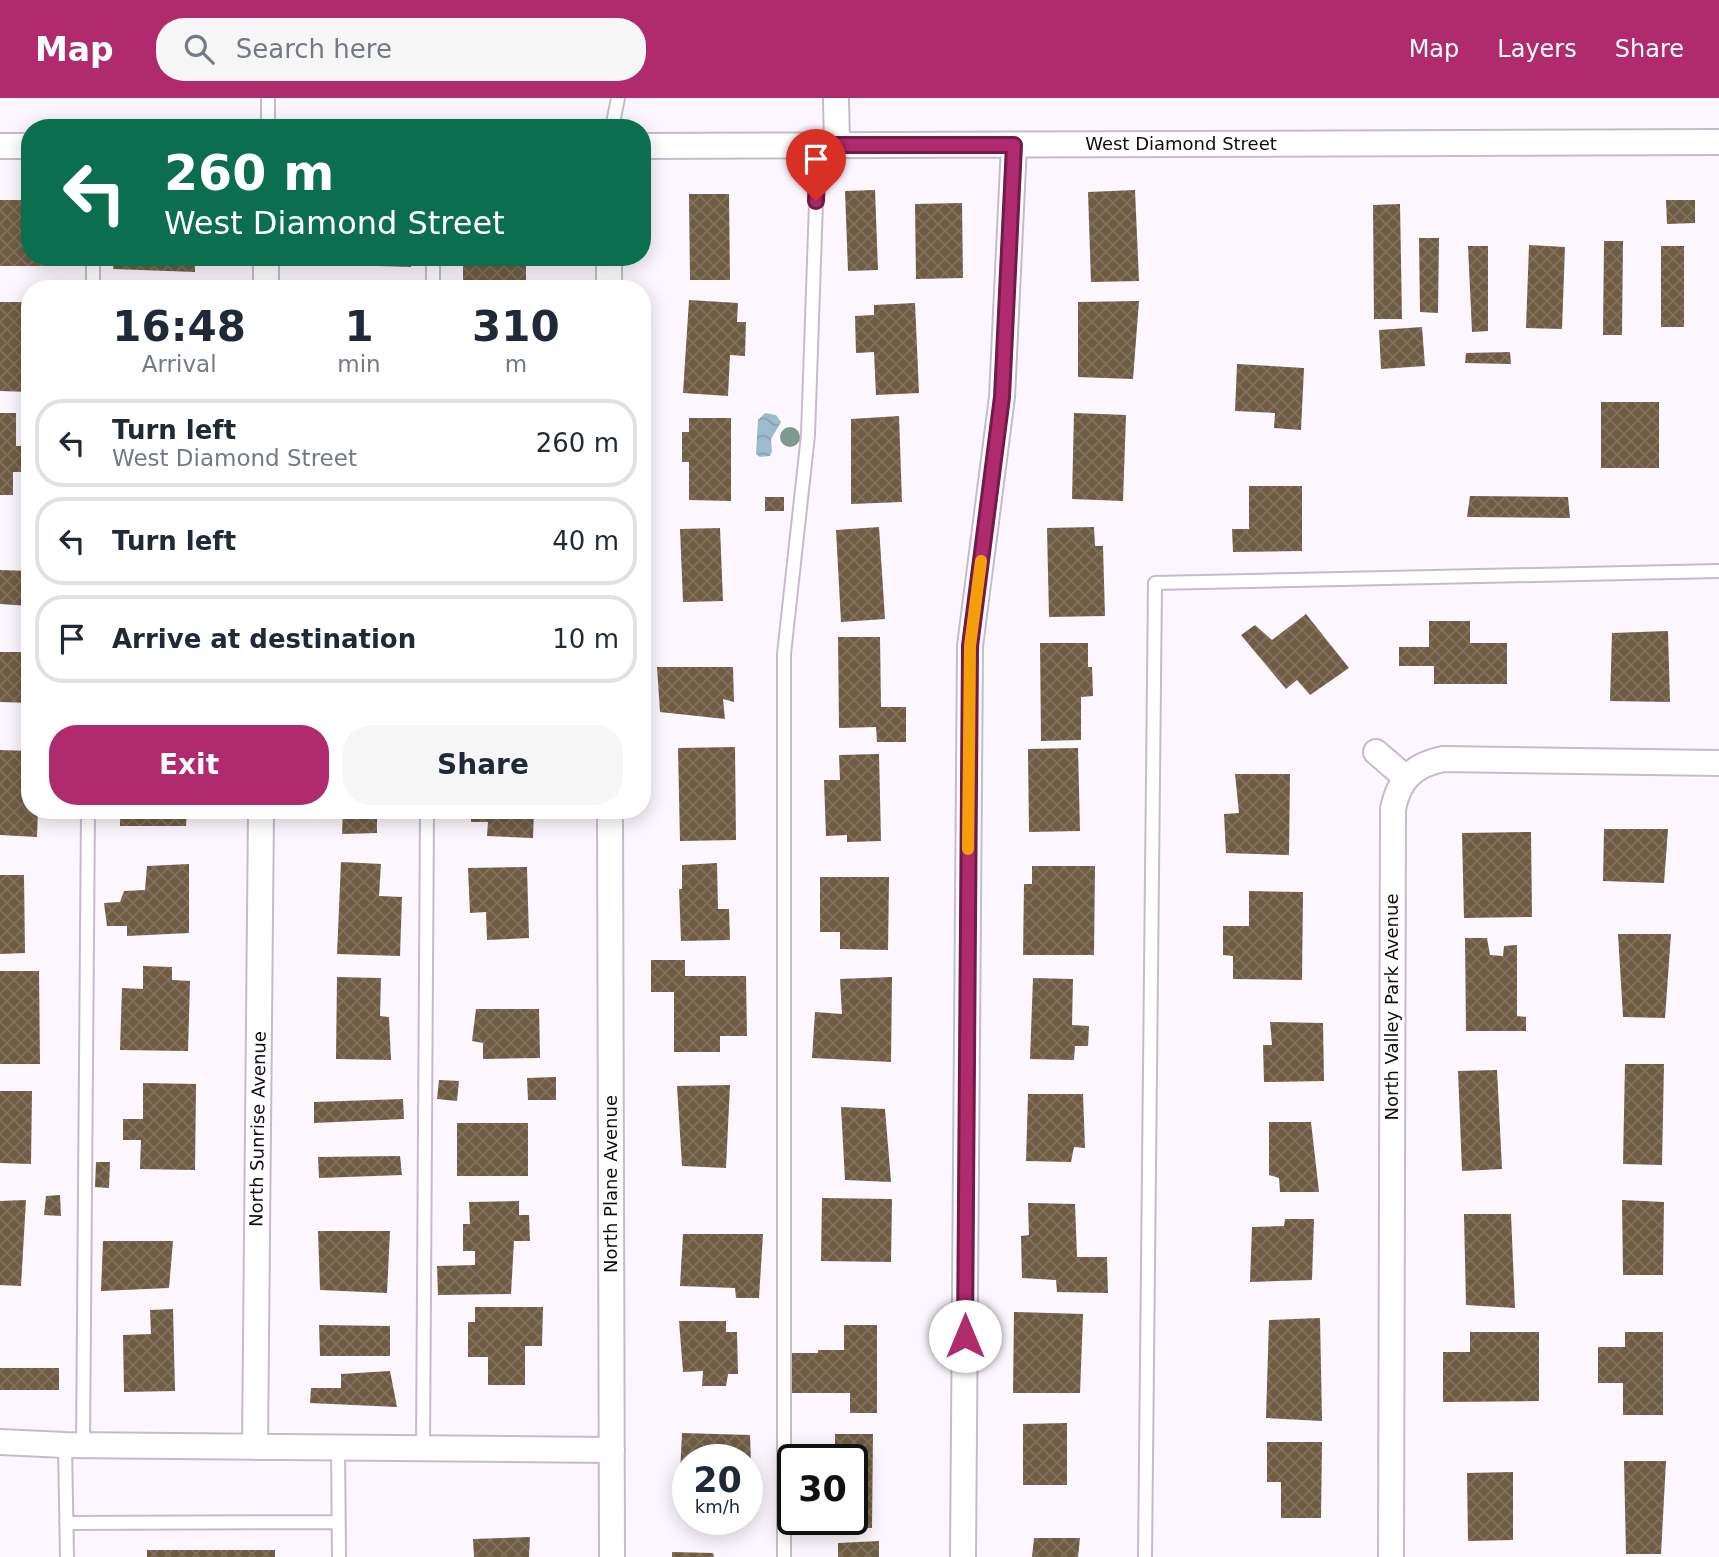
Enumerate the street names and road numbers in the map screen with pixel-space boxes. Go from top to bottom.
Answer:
street label: West Diamond Street [1085,133,1277,154]
street label: North Valley Park Avenue [1381,894,1402,1120]
street label: North Sunrise Avenue [245,1031,270,1227]
street label: North Plane Avenue [600,1095,621,1273]

